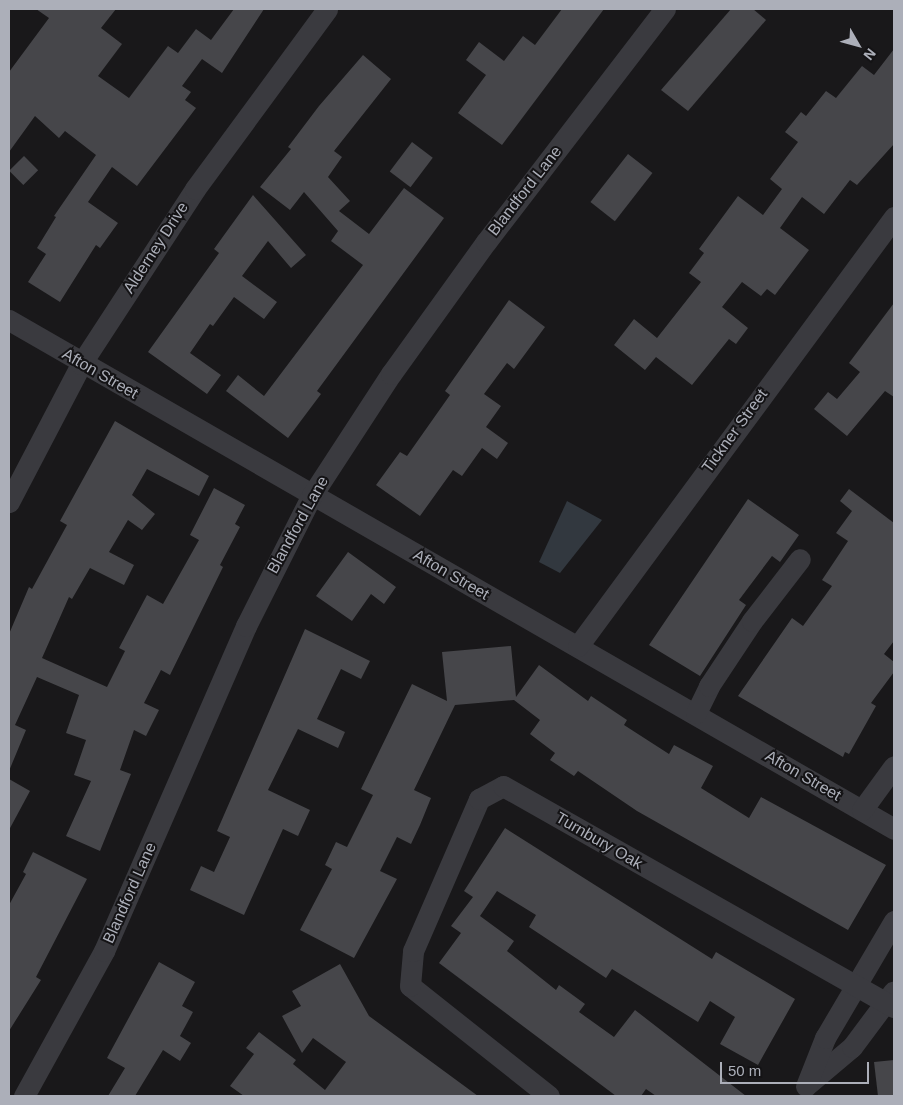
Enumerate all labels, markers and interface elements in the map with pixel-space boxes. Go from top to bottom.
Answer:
north arrow [833,20,883,70]
text: N [860,45,879,63]
street label: Blandford Lane [484,142,566,240]
street label: Alderney Drive [119,199,193,297]
street label: Afton Street [59,345,141,403]
street label: Tickner Street [698,385,772,477]
street label: Blandford Lane [263,473,333,577]
street label: Afton Street [410,546,492,604]
street label: Afton Street [762,747,844,805]
street label: Turnbury Oak [552,808,646,874]
street label: Blandford Lane [99,840,161,946]
scale bar [723,1052,872,1084]
text: 50 m [728,1062,761,1079]

